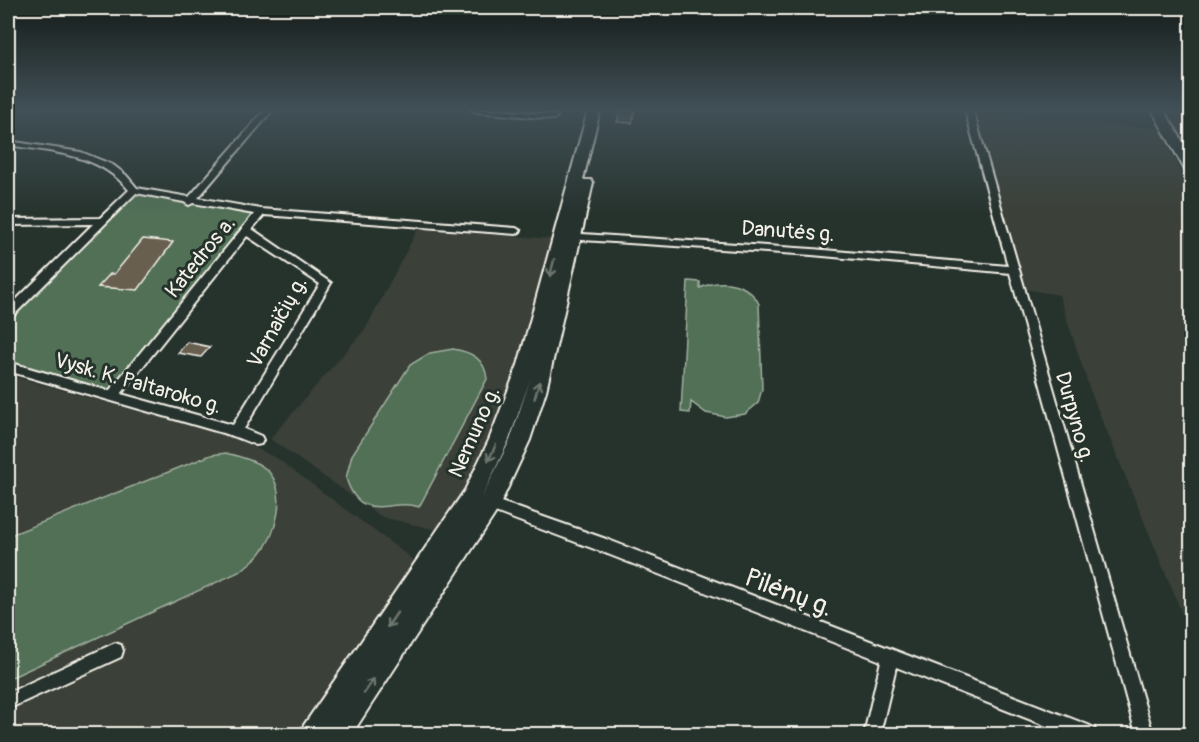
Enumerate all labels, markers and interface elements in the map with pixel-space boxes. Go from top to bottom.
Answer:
street label: Katedros a. [159,211,242,304]
street label: Danutės g. [740,215,836,248]
one-way arrow [545,258,557,277]
street label: Varnaičių g. [241,272,314,373]
street label: Vysk. K. Paltaroko g. [51,347,224,420]
street label: Durpyno g. [1049,369,1100,466]
one-way arrow [532,381,543,400]
street label: Nemuno g. [442,382,506,482]
one-way arrow [486,444,498,462]
street label: Pilėnų g. [740,562,837,624]
one-way arrow [385,611,398,628]
one-way arrow [363,678,375,694]

